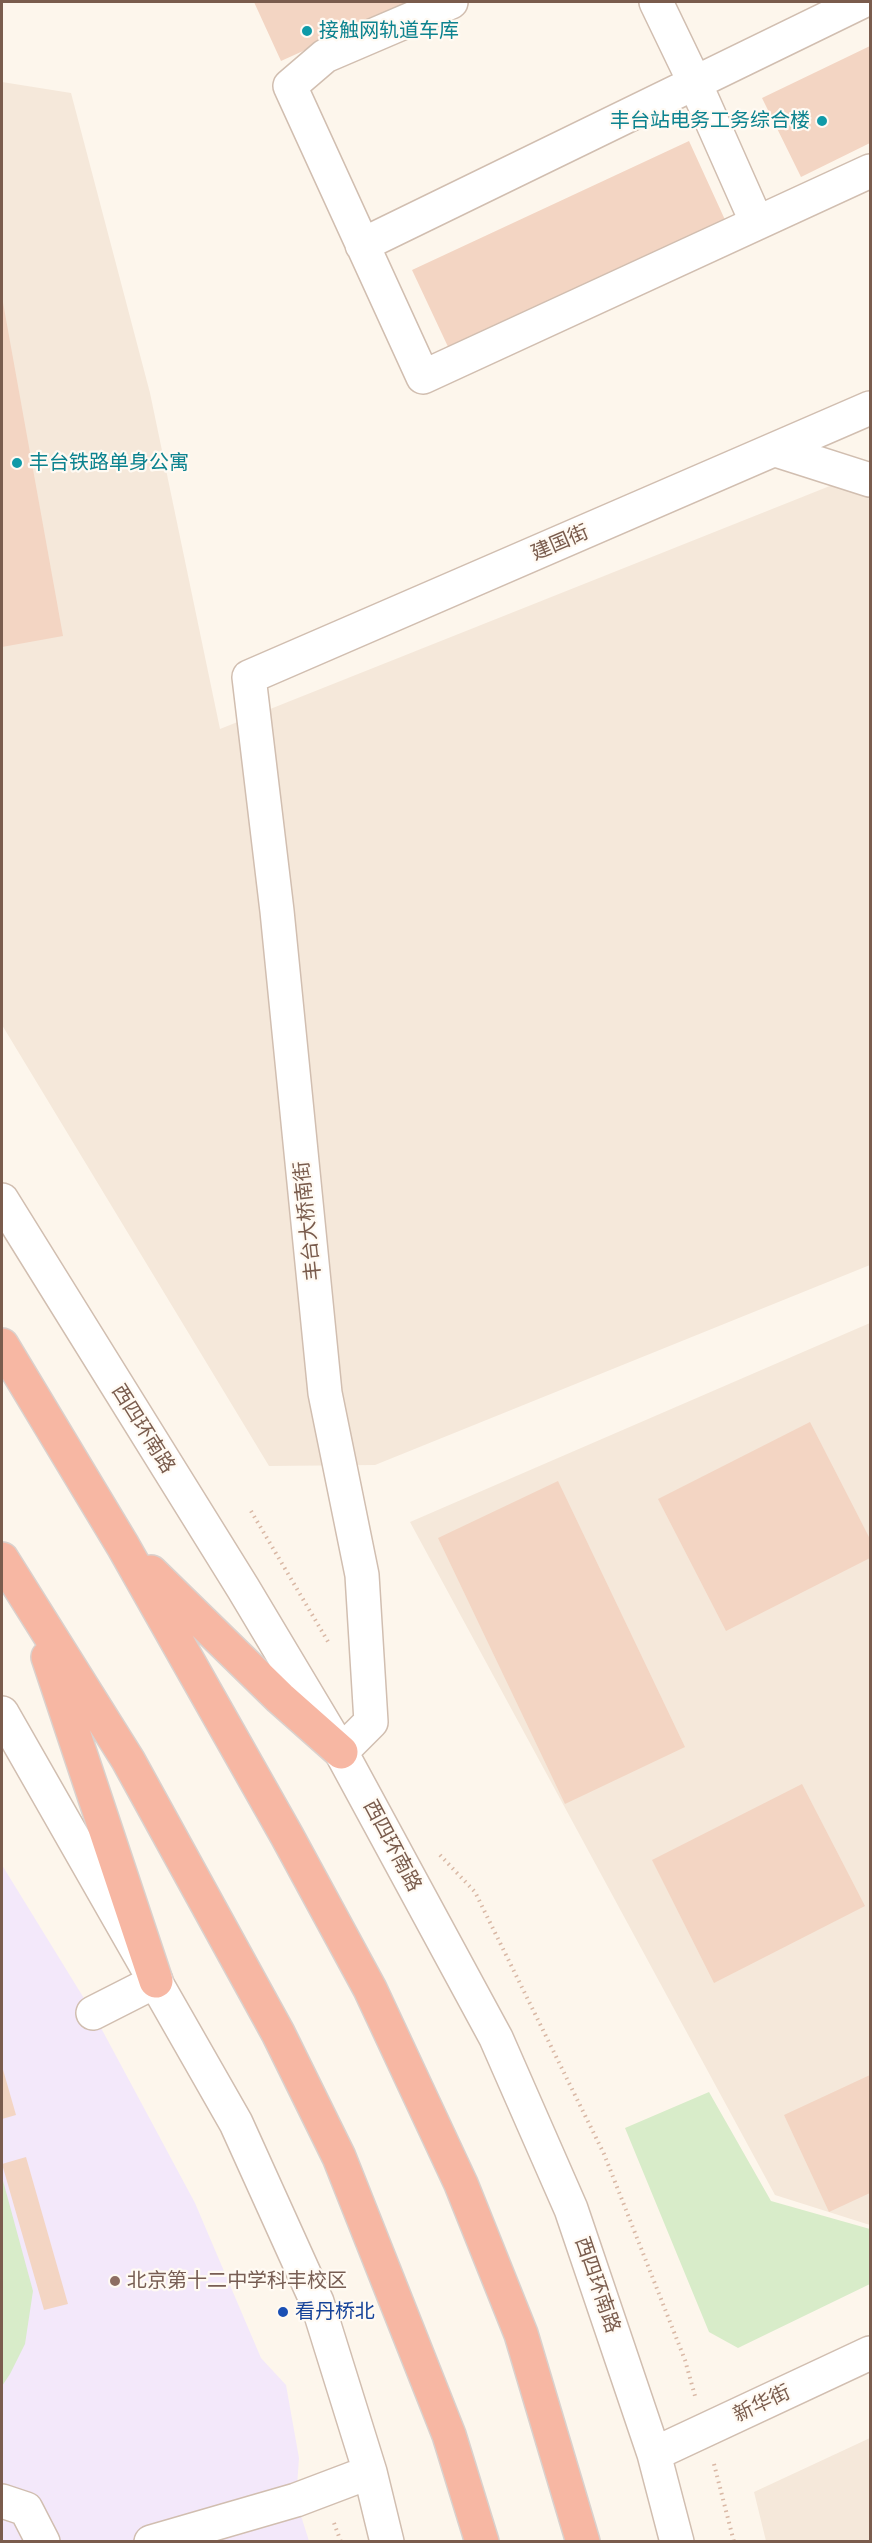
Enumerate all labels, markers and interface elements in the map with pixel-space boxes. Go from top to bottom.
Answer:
place label: 接触网轨道车库 [319,19,459,43]
marker: 接触网轨道车库 [300,24,314,38]
place label: 丰台站电务工务综合楼 [610,109,810,133]
marker: 丰台站电务工务综合楼 [815,114,829,128]
place label: 丰台铁路单身公寓 [29,451,189,475]
marker: 丰台铁路单身公寓 [10,456,24,470]
street label: 建国街 [528,520,592,566]
street label: 丰台大桥南街 [290,1160,326,1282]
street label: 西四环南路 [106,1380,180,1478]
street label: 西四环南路 [358,1796,426,1896]
street label: 西四环南路 [569,2234,625,2336]
place label: 北京第十二中学科丰校区 [127,2269,347,2293]
marker: 北京第十二中学科丰校区 [108,2274,122,2288]
place label: 看丹桥北 [295,2300,375,2324]
marker: 看丹桥北 [276,2305,290,2319]
street label: 新华街 [730,2380,794,2428]

